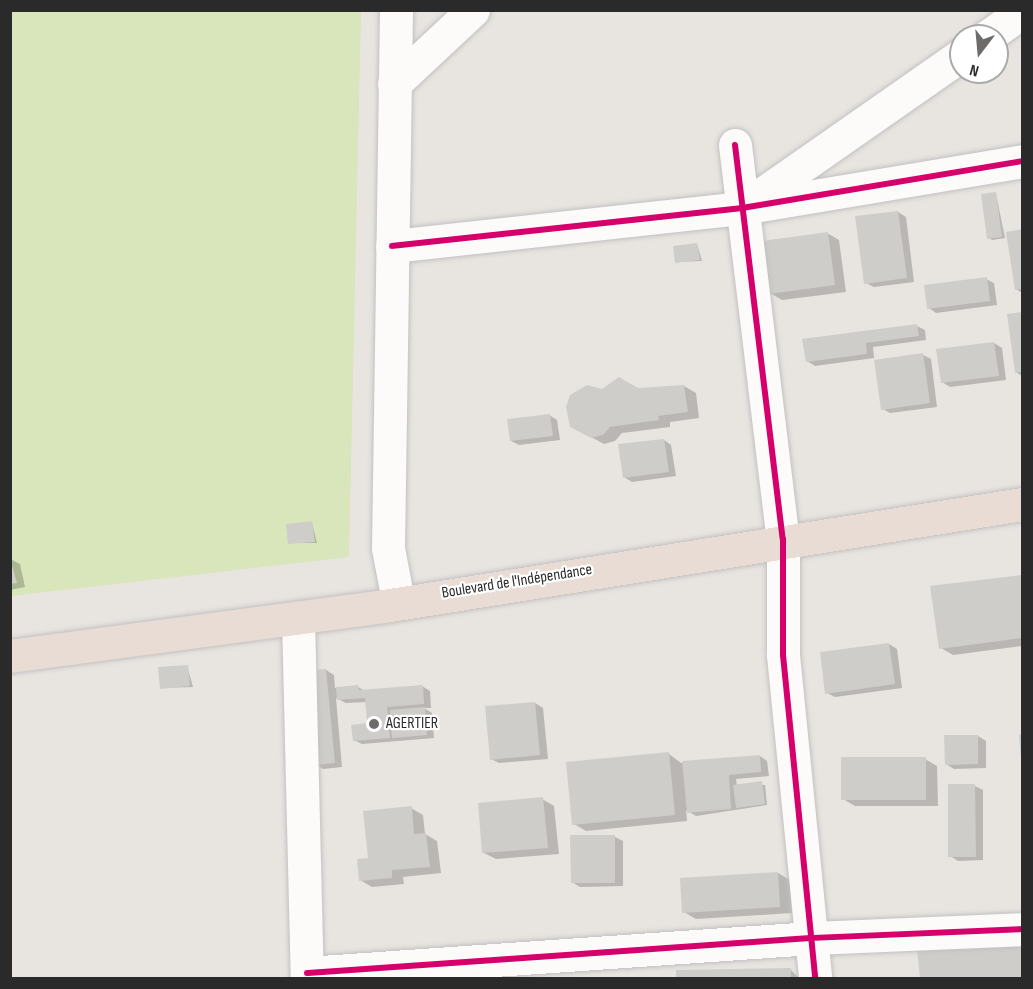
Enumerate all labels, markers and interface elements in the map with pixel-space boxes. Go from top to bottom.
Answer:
north arrow [949,24,1009,84]
text: N [968,60,981,80]
street label: Boulevard de l'Indépendance [440,561,594,603]
place label: AGERTIER [386,714,438,734]
marker: AGERTIER [367,717,381,731]

